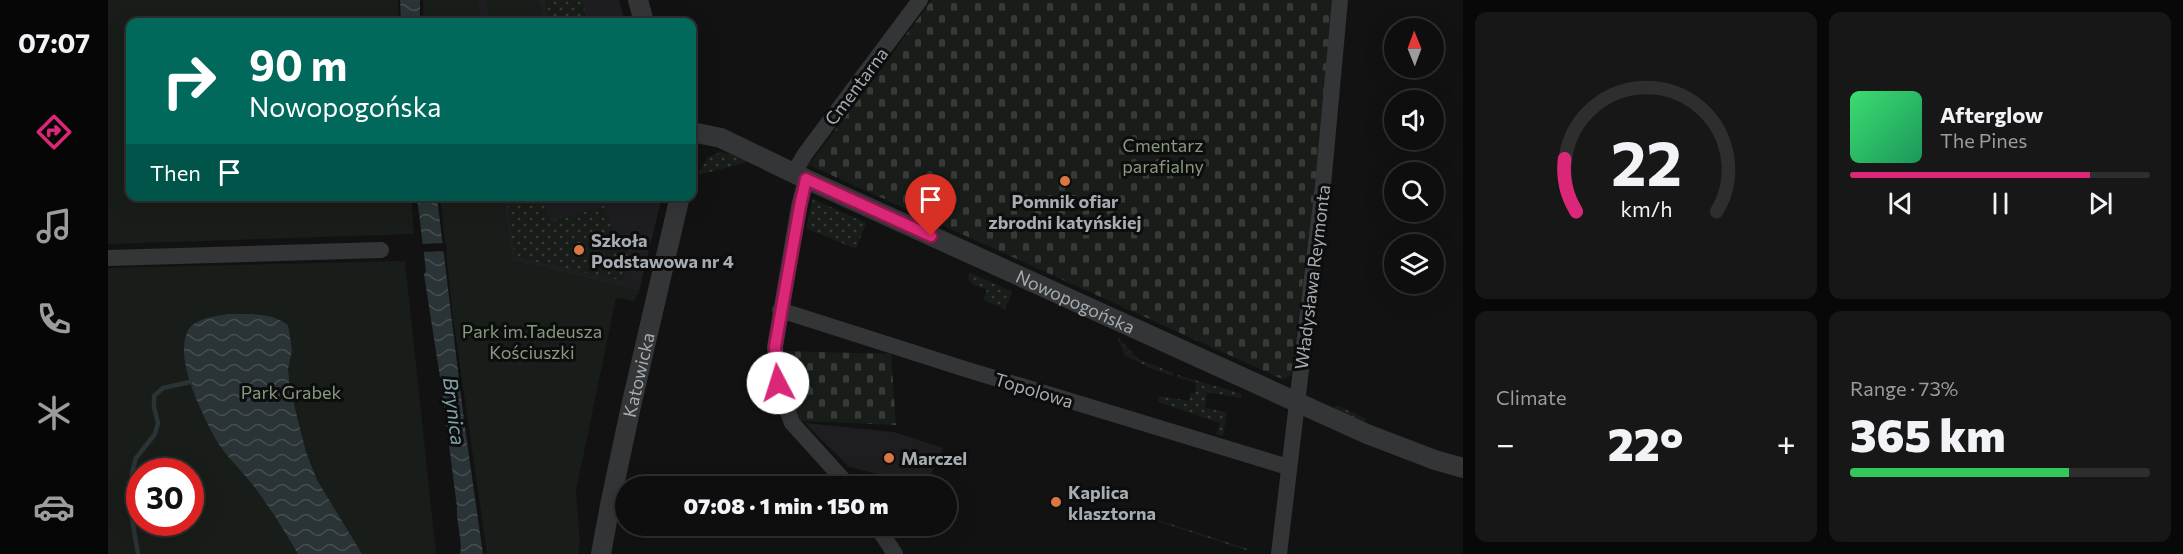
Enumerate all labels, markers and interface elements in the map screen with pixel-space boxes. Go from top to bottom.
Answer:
north arrow [1384,18,1444,78]
map controls [1384,18,1444,294]
text: 07:07 [18,26,90,59]
text: 90 m [249,38,348,90]
icon: right [150,42,228,120]
street label: Cmentarna [820,43,892,129]
text: Nowopogońska [249,90,441,123]
button: sound [1384,90,1444,150]
text: Afterglow [1940,101,2043,128]
icon: directions [33,111,75,153]
text: 22 [1610,124,1682,200]
text: The Pines [1940,128,2027,152]
park label: Cmentarz parafialny [1122,134,1204,177]
icon: arrive [213,156,246,189]
text: Then [150,159,201,186]
button: search [1384,162,1444,222]
pin [905,174,956,236]
marker: Pomnik ofiar zbrodni katyńskiej [1058,174,1072,188]
icon: arrive [914,183,947,216]
street label: Władysława Reymonta [1290,183,1334,371]
icon: previous [1884,187,1917,220]
icon: pause [1984,187,2017,220]
icon: next [2084,187,2117,220]
place label: Pomnik ofiar zbrodni katyńskiej [988,190,1142,233]
text: km/h [1620,196,1672,222]
icon: music [33,205,75,247]
place label: Szkoła Podstawowa nr 4 [591,229,734,272]
button: layers [1384,234,1444,294]
marker: Szkoła Podstawowa nr 4 [572,243,586,257]
street label: Nowopogońska [1013,265,1138,338]
icon: phone [33,298,75,340]
park label: Park im.Tadeusza Kościuszki [462,320,602,363]
street label: Katowicka [618,330,659,419]
position arrow [746,351,810,415]
street label: Topolowa [992,368,1076,412]
water label: Brynica [439,376,471,446]
text: Range · 73% [1850,376,1958,400]
park label: Park Grabek [241,381,342,403]
text: Climate [1496,385,1566,409]
icon: climate [33,392,75,434]
text: 365 km [1850,406,2006,461]
text: 22° [1608,415,1684,470]
text: − [1496,422,1515,463]
text: + [1777,422,1796,463]
place label: Marczel [901,447,967,469]
marker: Marczel [882,451,896,465]
speed limit sign: 30 [126,458,204,536]
place label: Kaplica klasztorna [1068,481,1156,524]
icon: car [33,486,75,528]
text: 07:08 · 1 min · 150 m [684,492,888,519]
marker: Kaplica klasztorna [1049,495,1063,509]

